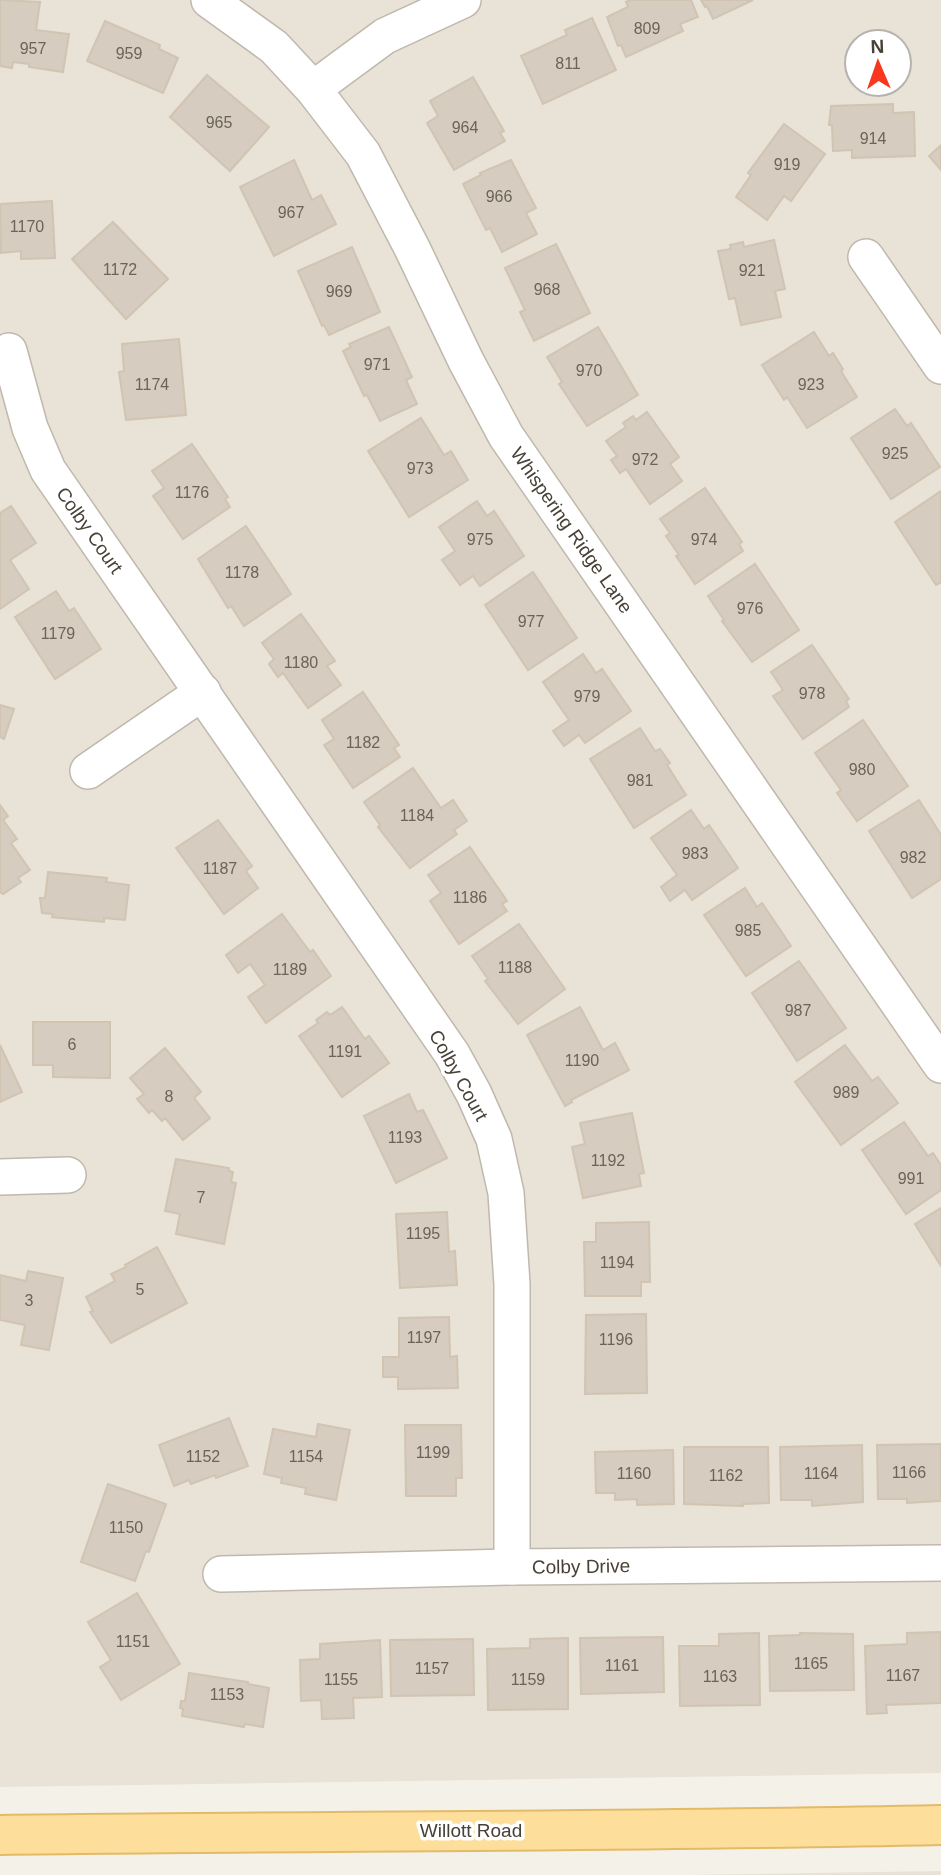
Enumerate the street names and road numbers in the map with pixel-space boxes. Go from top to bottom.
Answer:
street label: Whispering Ridge Lane [506,443,637,617]
street label: Colby Court [52,483,127,578]
street label: Colby Court [425,1026,492,1125]
street label: Colby Drive [532,1555,630,1578]
street label: Willott Road [420,1820,522,1841]

